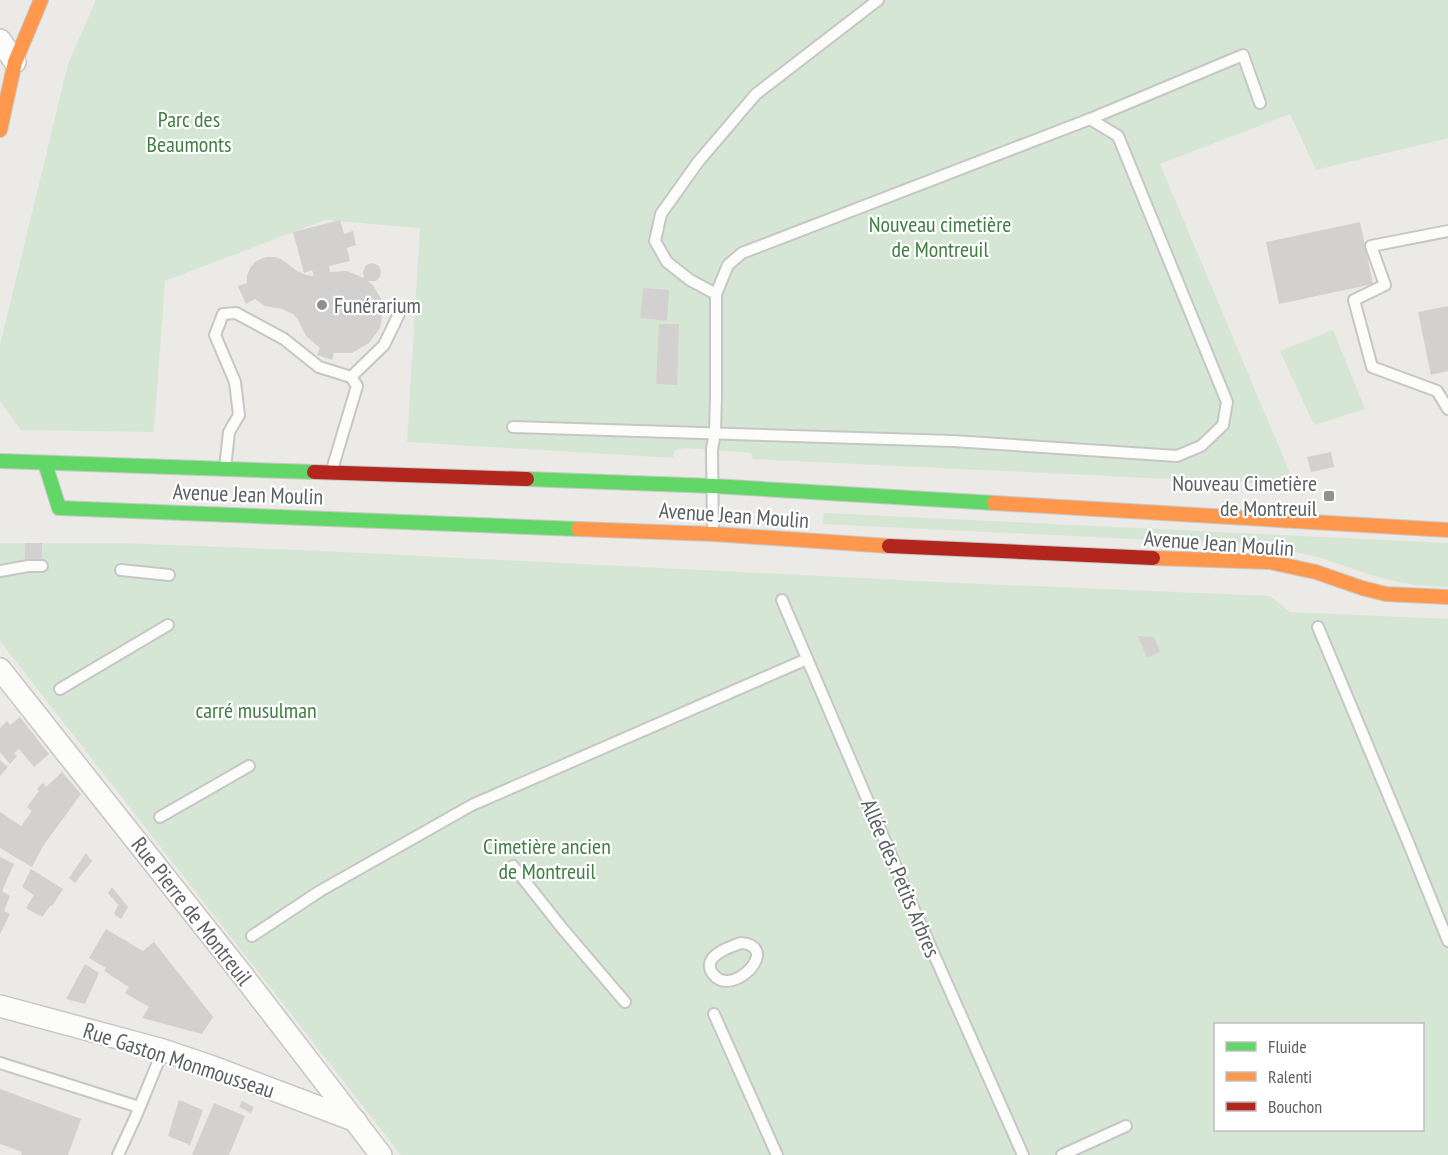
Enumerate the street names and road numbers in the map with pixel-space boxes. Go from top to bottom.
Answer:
street label: Avenue Jean Moulin [172,477,324,511]
street label: Avenue Jean Moulin [658,496,810,534]
street label: Avenue Jean Moulin [1143,524,1295,562]
street label: Allée des Petits Arbres [855,795,947,961]
street label: Rue Pierre de Montreuil [125,831,259,991]
street label: Rue Gaston Monmousseau [80,1016,278,1104]

